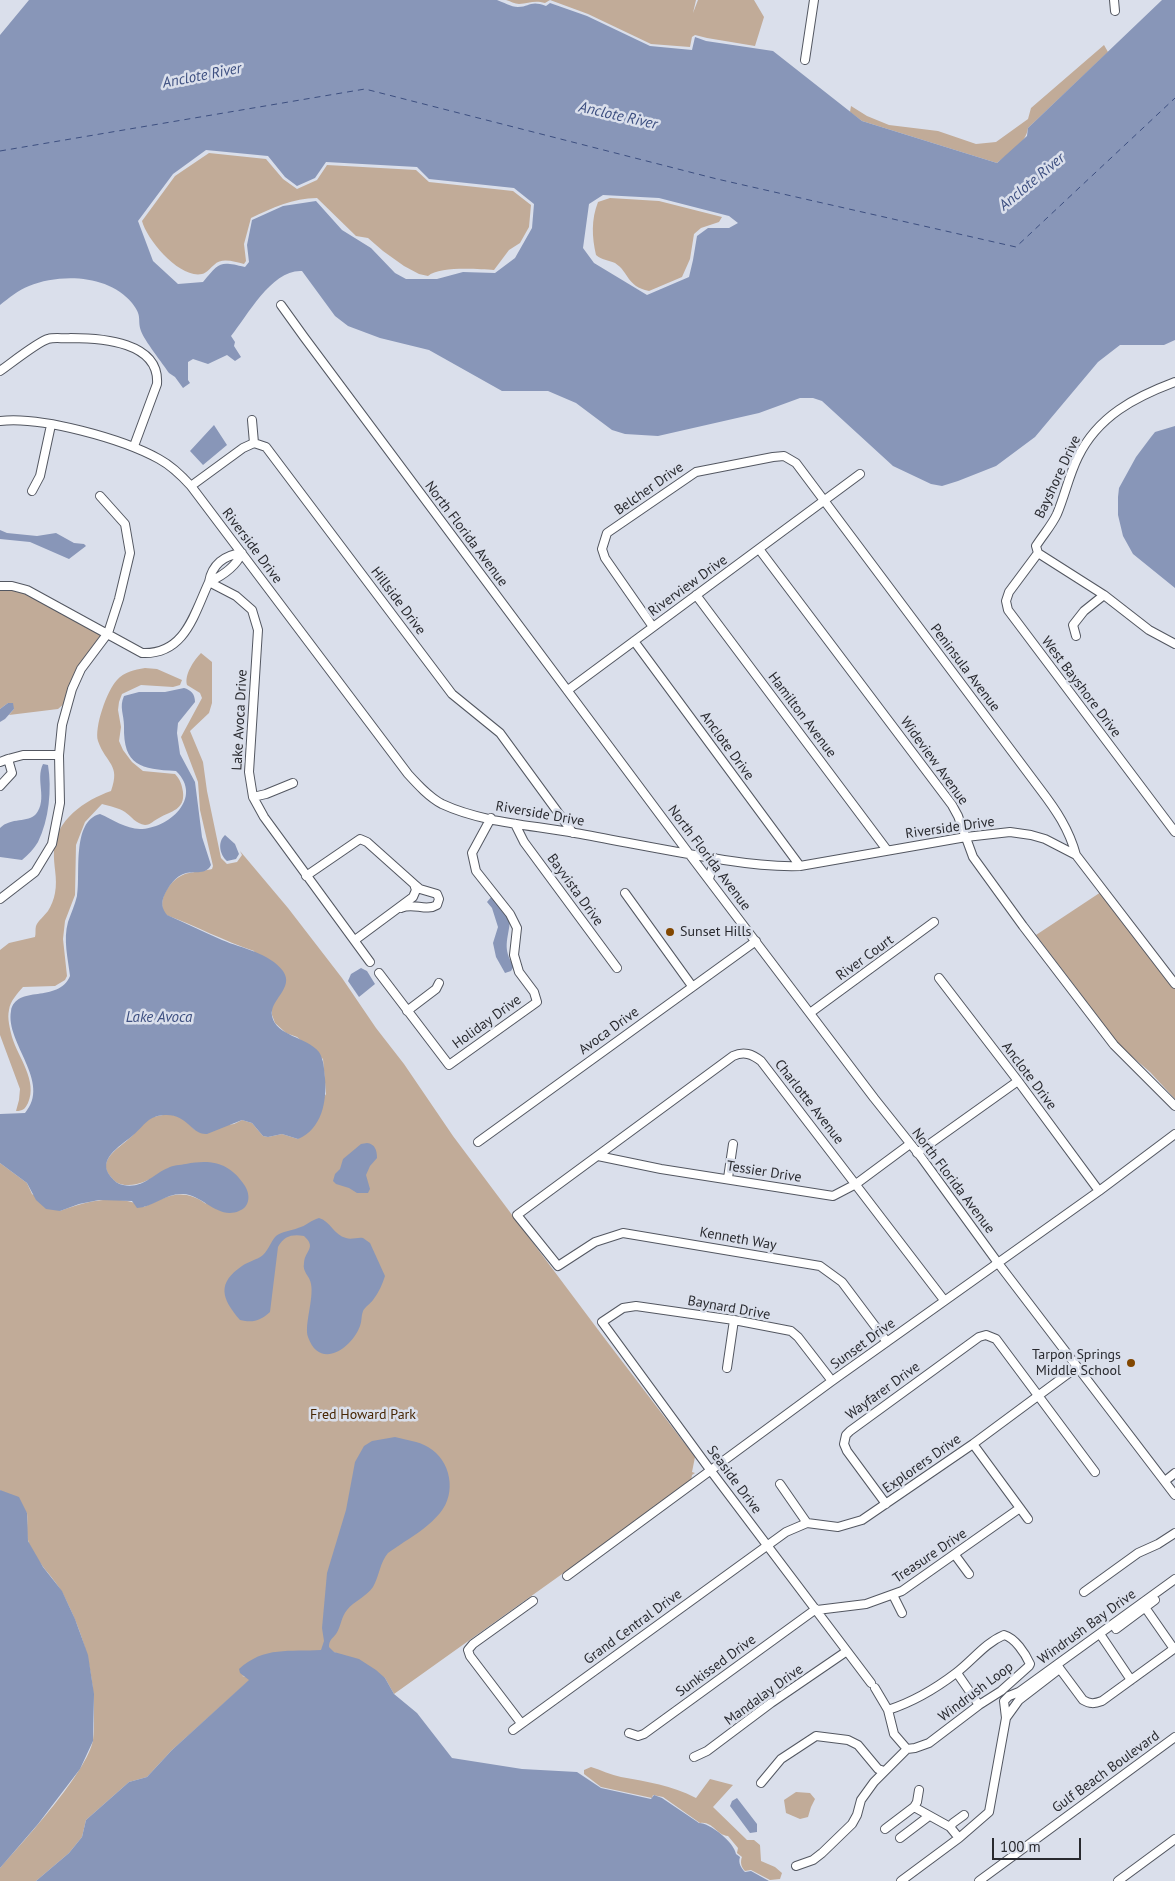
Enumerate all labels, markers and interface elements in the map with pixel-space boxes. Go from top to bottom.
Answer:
water label: Anclote River [161,60,243,92]
water label: Anclote River [577,98,659,134]
water label: Anclote River [996,149,1068,215]
street label: Bayshore Drive [1031,433,1085,521]
street label: Belcher Drive [611,459,687,519]
street label: North Florida Avenue [421,478,511,590]
street label: Riverside Drive [218,505,286,587]
street label: Riverview Drive [645,552,731,620]
street label: Hillside Drive [367,564,429,638]
street label: Peninsula Avenue [927,621,1003,715]
street label: West Bayshore Drive [1038,633,1124,741]
street label: Lake Avoca Drive [229,669,251,771]
street label: Hamilton Avenue [764,669,840,761]
street label: Anclote Drive [697,708,757,784]
street label: Wideview Avenue [896,714,972,808]
street label: Riverside Drive [494,798,586,830]
street label: North Florida Avenue [664,802,754,914]
street label: Riverside Drive [904,813,996,843]
street label: Bayvista Drive [543,851,607,929]
place label: Sunset Hills [680,924,751,940]
marker: Sunset Hills [664,926,676,938]
street label: River Court [833,932,897,984]
street label: Holiday Drive [449,991,525,1053]
street label: Avoca Drive [576,1004,642,1058]
water label: Lake Avoca [126,1009,192,1027]
street label: Anclote Drive [998,1039,1060,1113]
street label: Charlotte Avenue [771,1056,847,1148]
street label: North Florida Avenue [908,1125,998,1237]
street label: Tessier Drive [725,1158,803,1186]
street label: Kenneth Way [698,1224,778,1254]
street label: Baynard Drive [686,1292,772,1324]
street label: Sunset Drive [828,1315,898,1373]
place label: Tarpon Springs Middle School [1032,1347,1121,1380]
marker: Tarpon Springs Middle School [1125,1357,1137,1369]
street label: Wayfarer Drive [843,1358,923,1424]
park label: Fred Howard Park [310,1407,416,1423]
street label: Explorers Drive [880,1431,964,1497]
street label: Seaside Drive [703,1443,765,1517]
street label: Treasure Drive [890,1525,970,1587]
street label: Grand Central Drive [581,1586,685,1668]
street label: Windrush Bay Drive [1035,1586,1139,1668]
street label: Sunkissed Drive [673,1631,759,1701]
street label: Windrush Loop [935,1658,1017,1726]
street label: Mandalay Drive [722,1661,806,1729]
street label: Gulf Beach Boulevard [1049,1727,1163,1817]
scale bar [995,1828,1084,1860]
text: 100 m [1000,1837,1041,1856]

